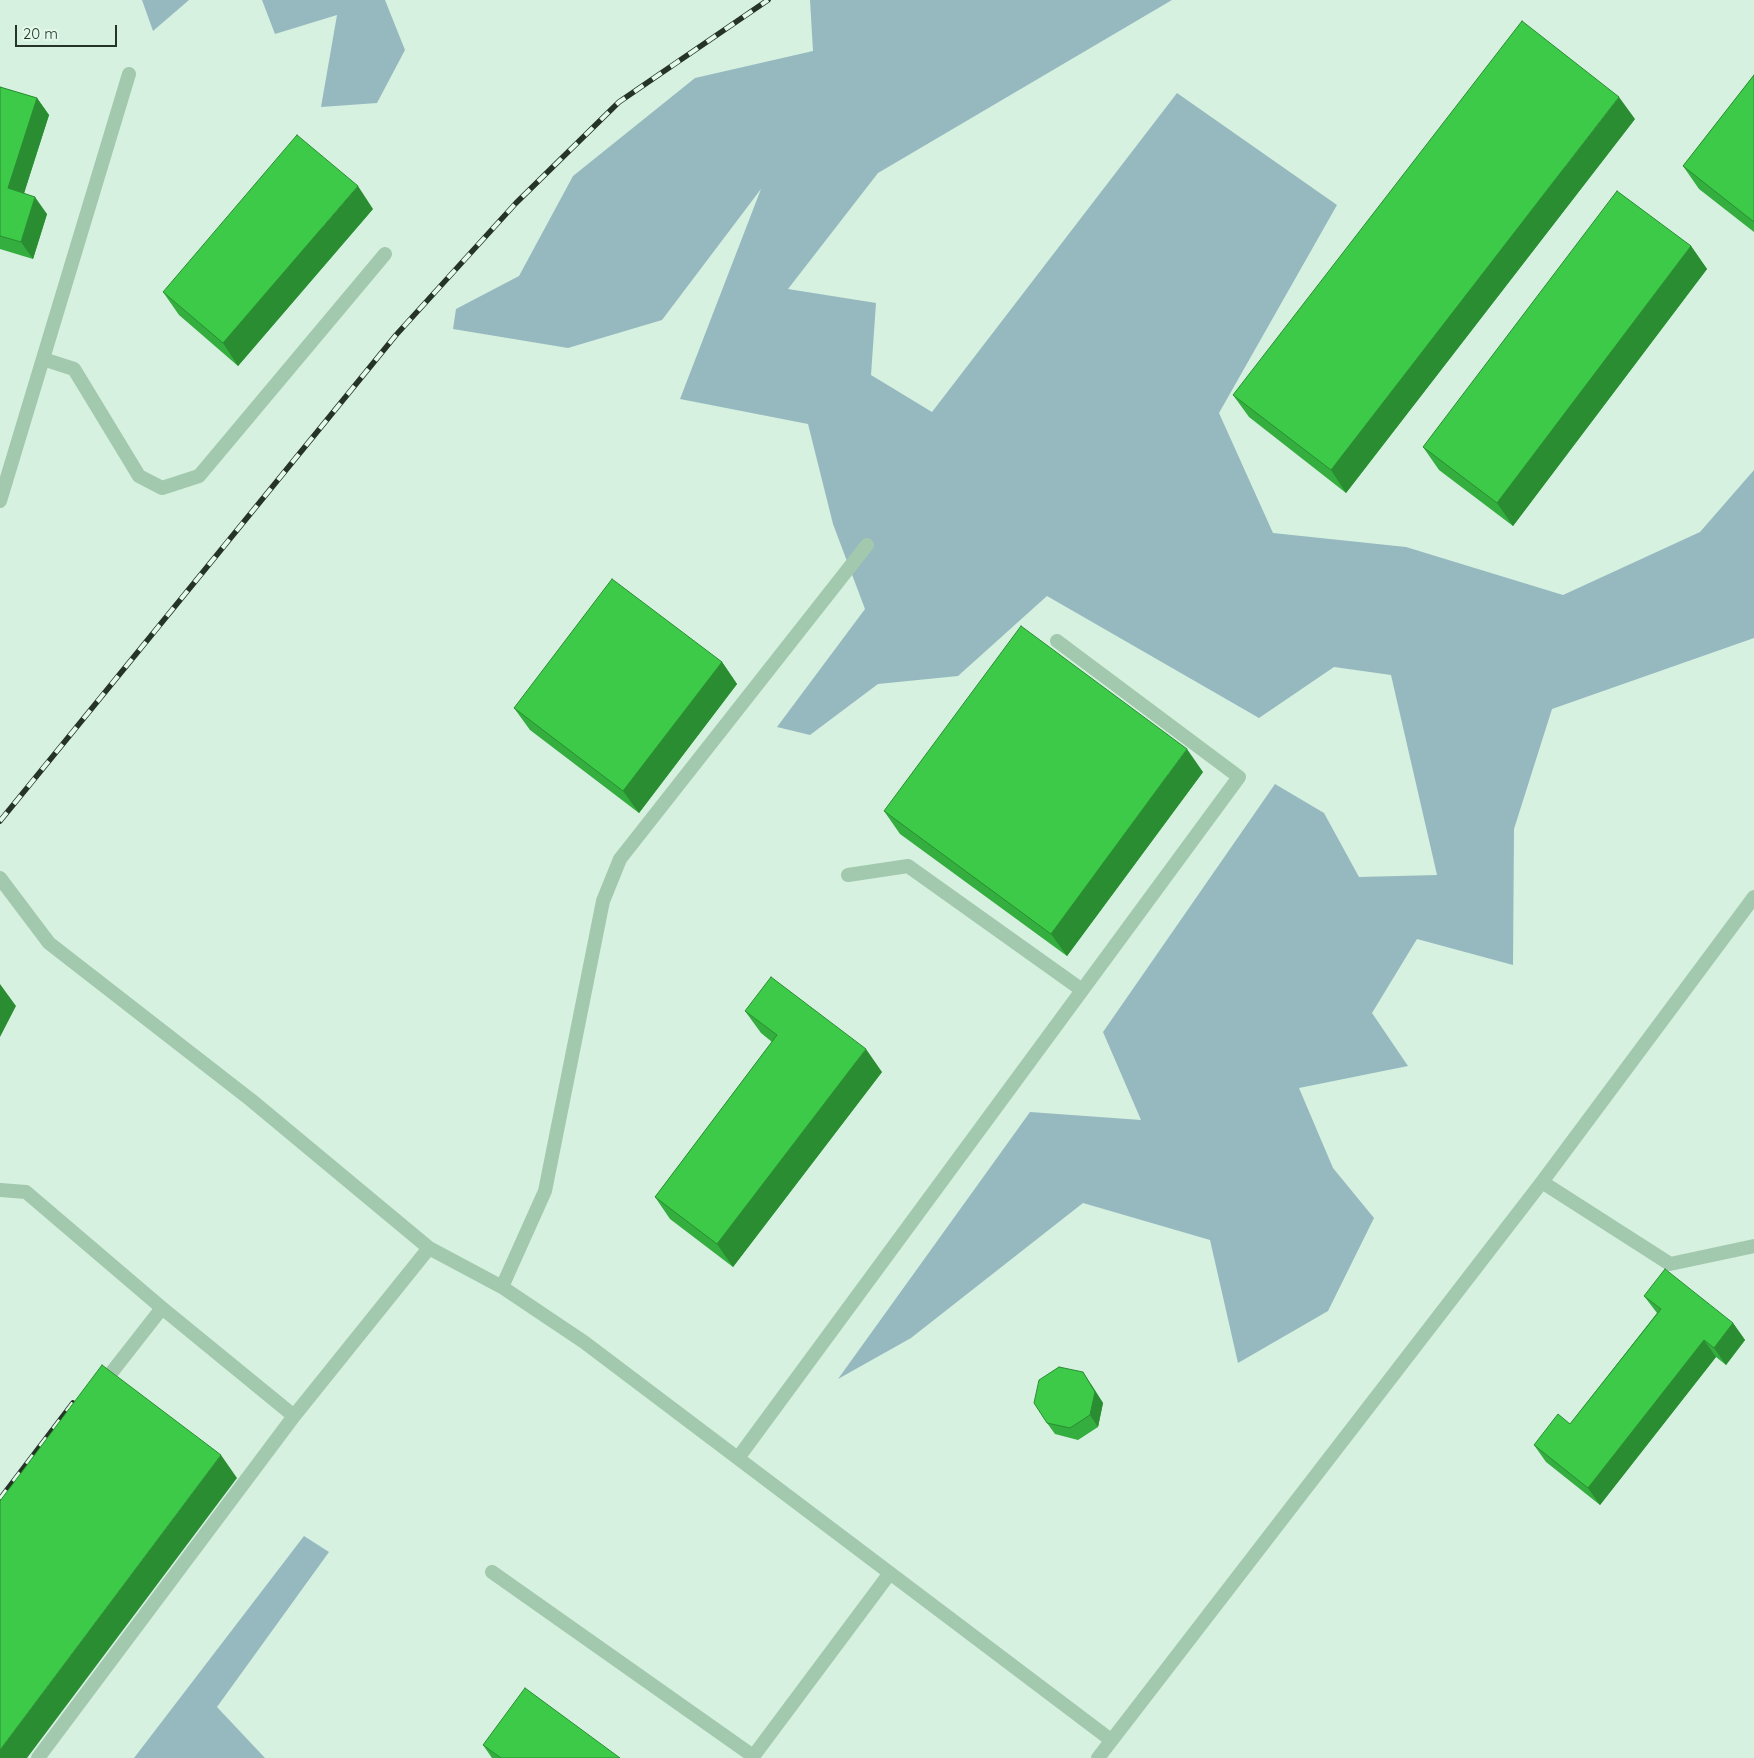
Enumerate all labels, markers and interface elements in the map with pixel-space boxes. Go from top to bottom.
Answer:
scale bar [18,15,120,47]
text: 20 m [23,24,58,43]

